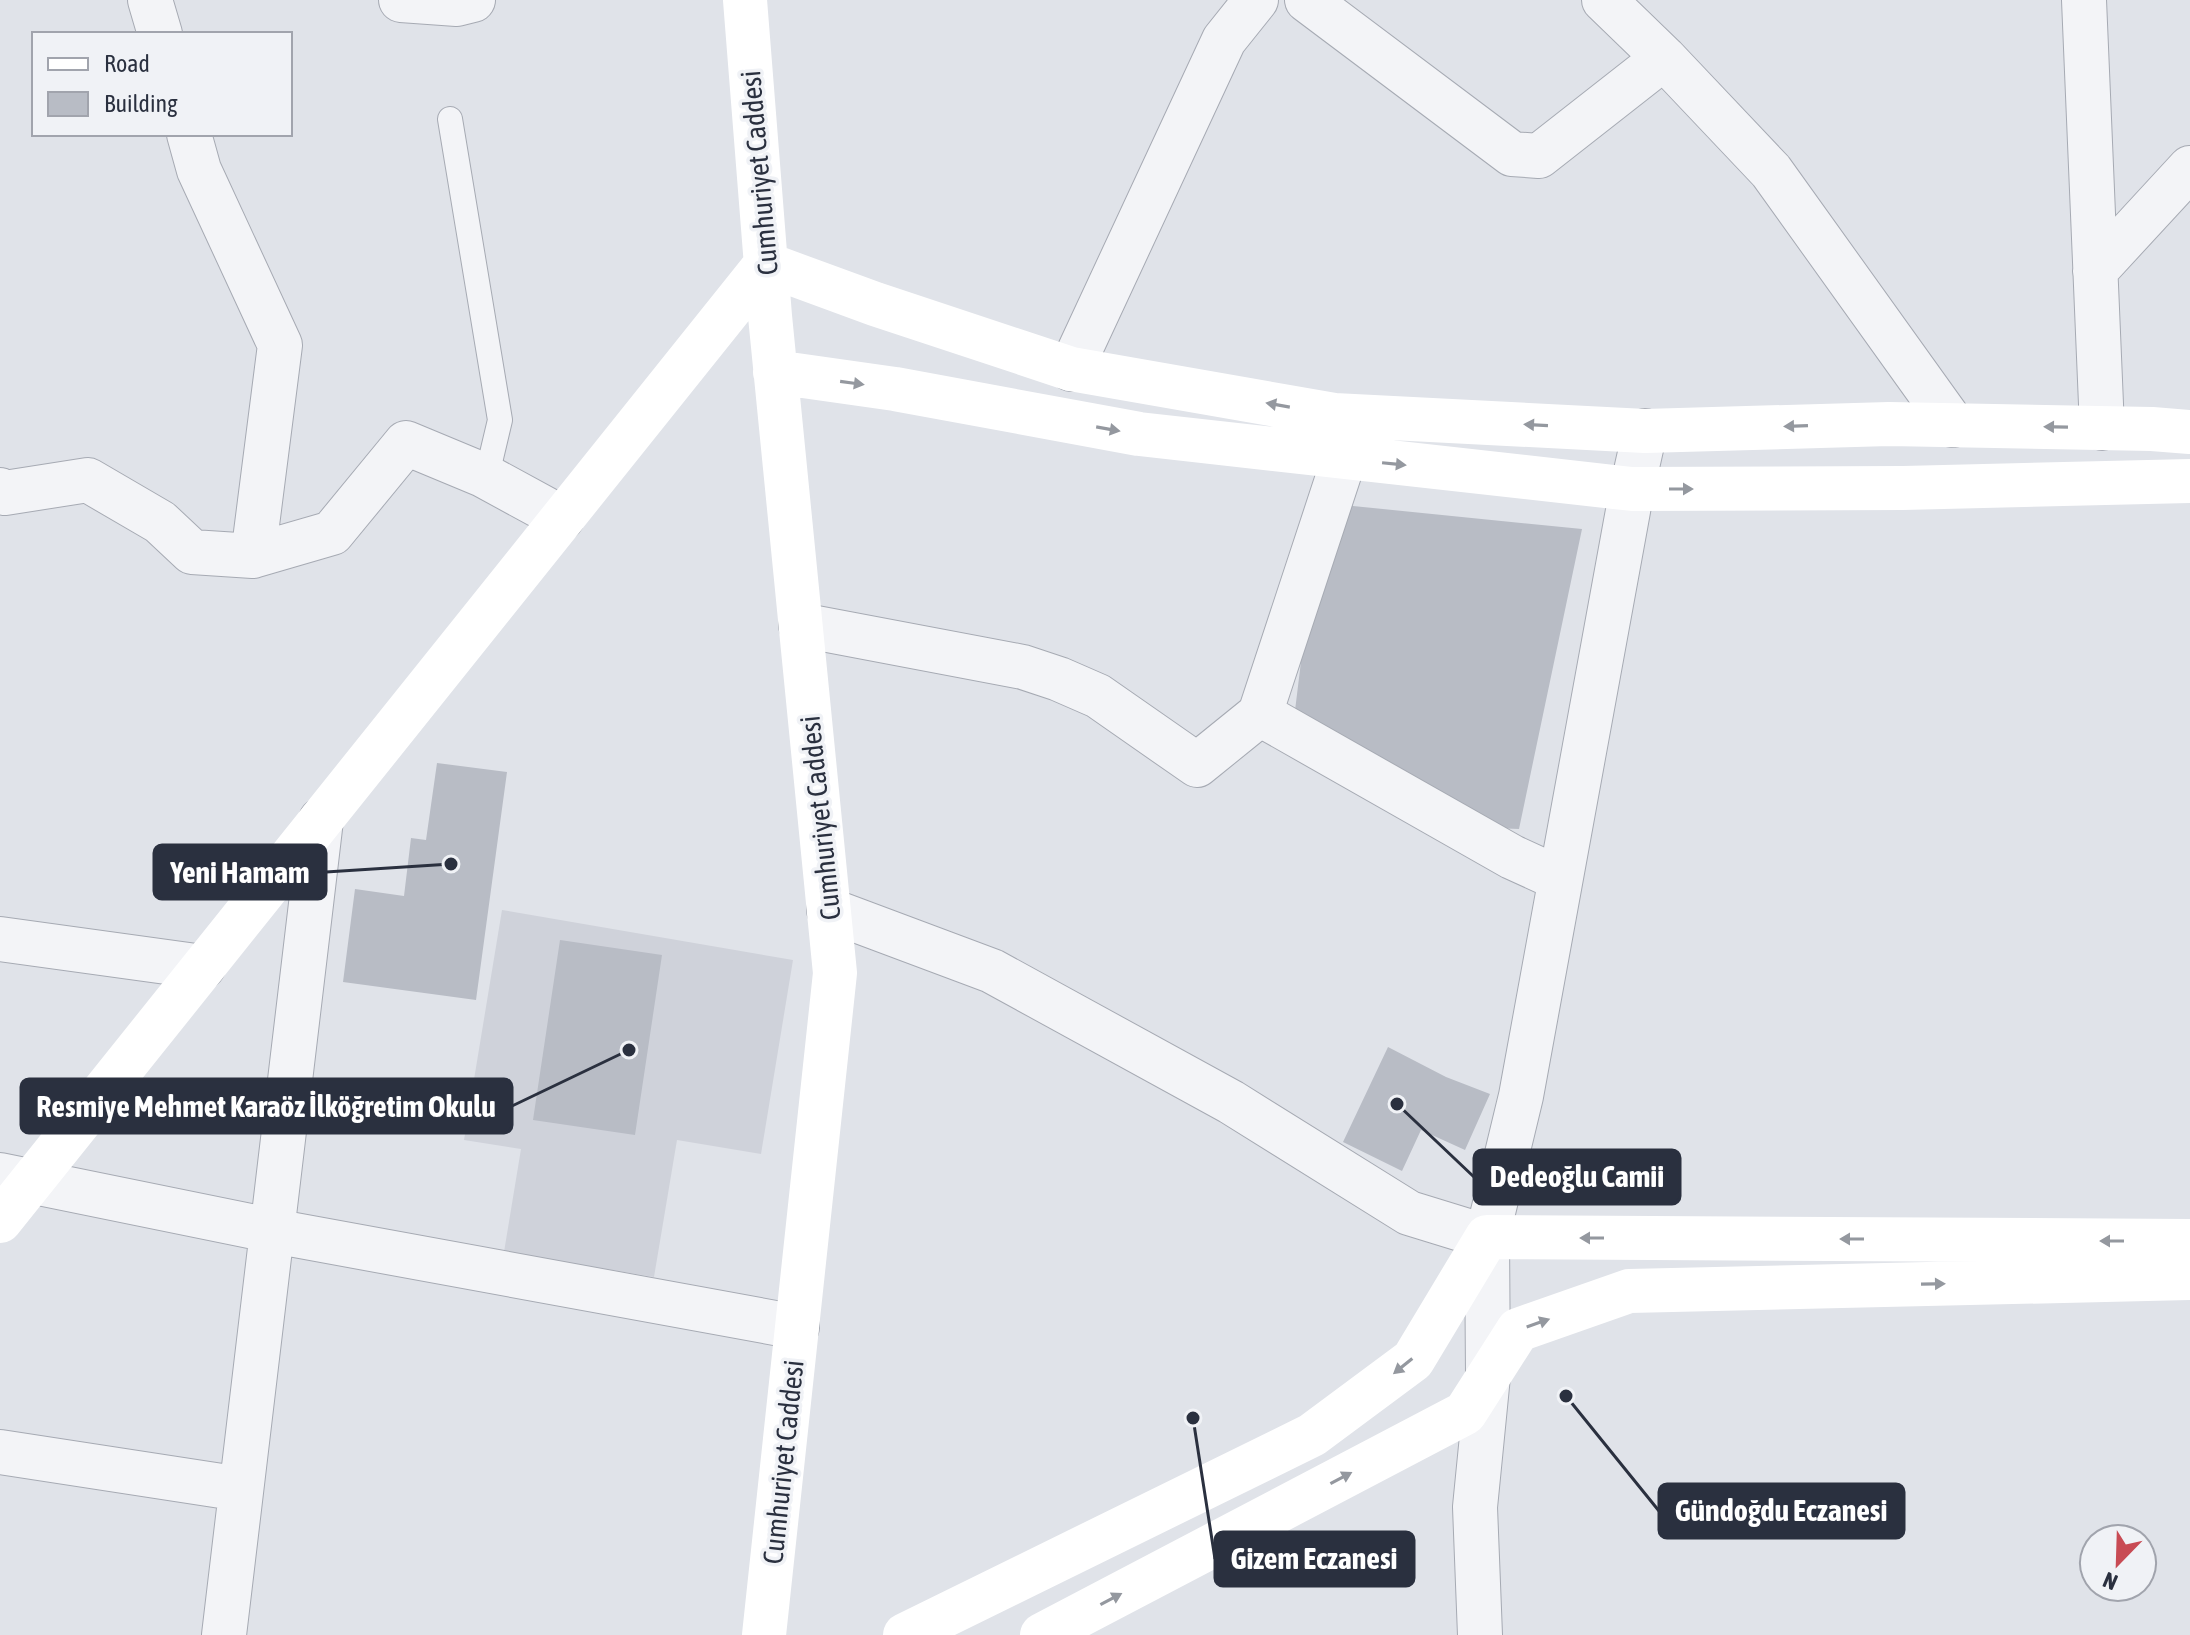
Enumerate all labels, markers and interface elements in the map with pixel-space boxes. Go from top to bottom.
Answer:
legend [32,32,292,136]
text: Road [104,50,150,77]
street label: Cumhuriyet Caddesi [734,69,784,277]
text: Building [104,90,178,117]
one-way arrow [840,377,865,390]
one-way arrow [1265,399,1290,411]
one-way arrow [1523,419,1548,432]
one-way arrow [1783,420,1808,433]
one-way arrow [2043,421,2068,433]
one-way arrow [1096,423,1121,435]
one-way arrow [1382,458,1407,471]
one-way arrow [1669,483,1694,495]
street label: Cumhuriyet Caddesi [793,714,847,922]
callout: Yeni Hamam [154,845,326,899]
text: Yeni Hamam [169,855,310,889]
callout: Resmiye Mehmet Karaöz İlköğretim Okulu [21,1079,512,1133]
text: Resmiye Mehmet Karaöz İlköğretim Okulu [36,1089,496,1123]
callout: Dedeoğlu Camii [1474,1150,1680,1204]
text: Dedeoğlu Camii [1490,1159,1664,1193]
one-way arrow [1579,1231,1604,1244]
one-way arrow [1839,1233,1864,1245]
one-way arrow [2099,1235,2124,1247]
one-way arrow [1921,1278,1946,1290]
one-way arrow [1527,1316,1551,1328]
street label: Cumhuriyet Caddesi [756,1358,810,1566]
one-way arrow [1393,1358,1413,1374]
one-way arrow [1330,1471,1353,1484]
callout: Gündoğdu Eczanesi [1659,1484,1904,1538]
text: Gündoğdu Eczanesi [1675,1493,1887,1527]
north arrow [2078,1523,2158,1603]
callout: Gizem Eczanesi [1215,1532,1414,1586]
text: Gizem Eczanesi [1231,1541,1397,1575]
text: N [2099,1567,2121,1596]
one-way arrow [1100,1592,1122,1606]

